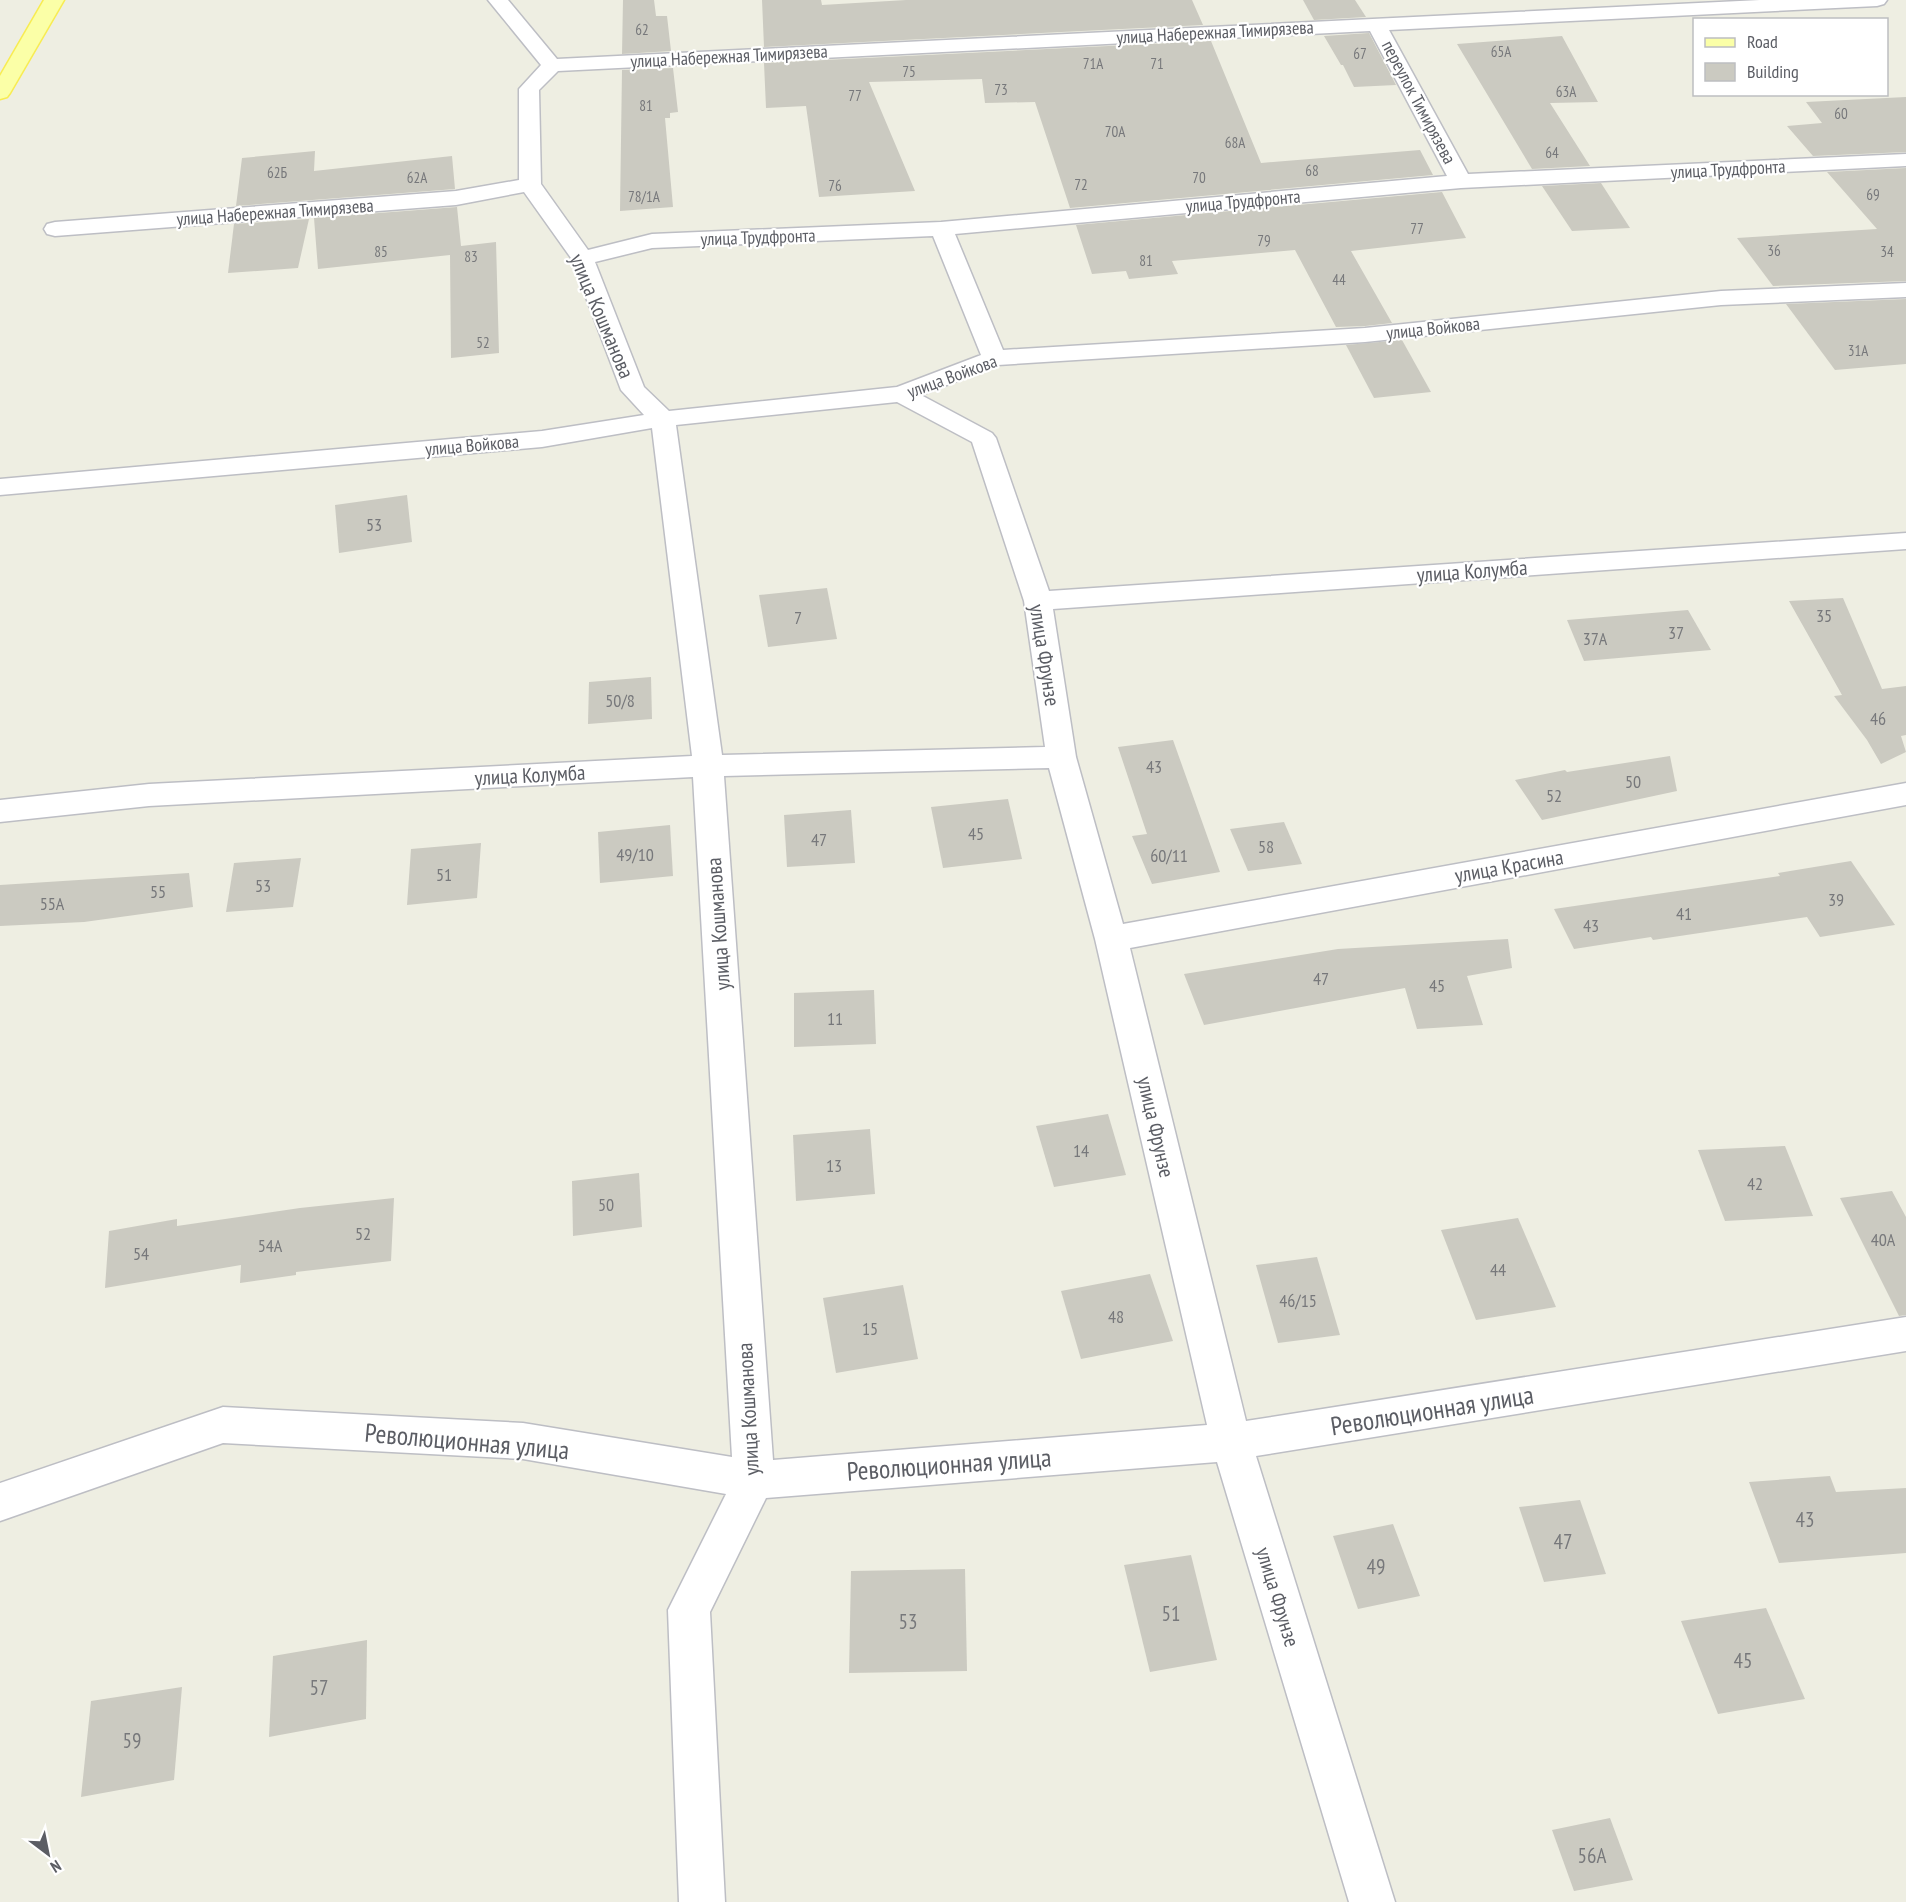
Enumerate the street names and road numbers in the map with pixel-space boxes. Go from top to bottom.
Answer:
street label: улица Набережная Тимирязева [1116,15,1314,49]
street label: переулок Тимирязева [1377,36,1461,168]
street label: улица Набережная Тимирязева [630,39,828,73]
street label: улица Трудфронта [1670,155,1786,183]
street label: улица Трудфронта [1185,185,1301,217]
street label: улица Набережная Тимирязева [176,194,374,230]
street label: улица Трудфронта [700,223,816,251]
street label: улица Кошманова [564,250,640,382]
street label: улица Войкова [1385,312,1481,344]
street label: улица Войкова [904,349,1000,403]
street label: улица Войкова [424,429,520,461]
street label: улица Колумба [1416,554,1528,588]
street label: улица Фрунзе [1024,602,1066,708]
street label: улица Колумба [474,759,586,791]
street label: улица Красина [1453,843,1565,889]
street label: улица Кошманова [700,857,736,991]
street label: улица Фрунзе [1131,1074,1181,1180]
street label: улица Кошманова [731,1342,765,1476]
street label: Революционная улица [1328,1378,1536,1442]
street label: Революционная улица [363,1416,571,1466]
street label: Революционная улица [846,1440,1052,1488]
street label: улица Фрунзе [1250,1544,1306,1650]

